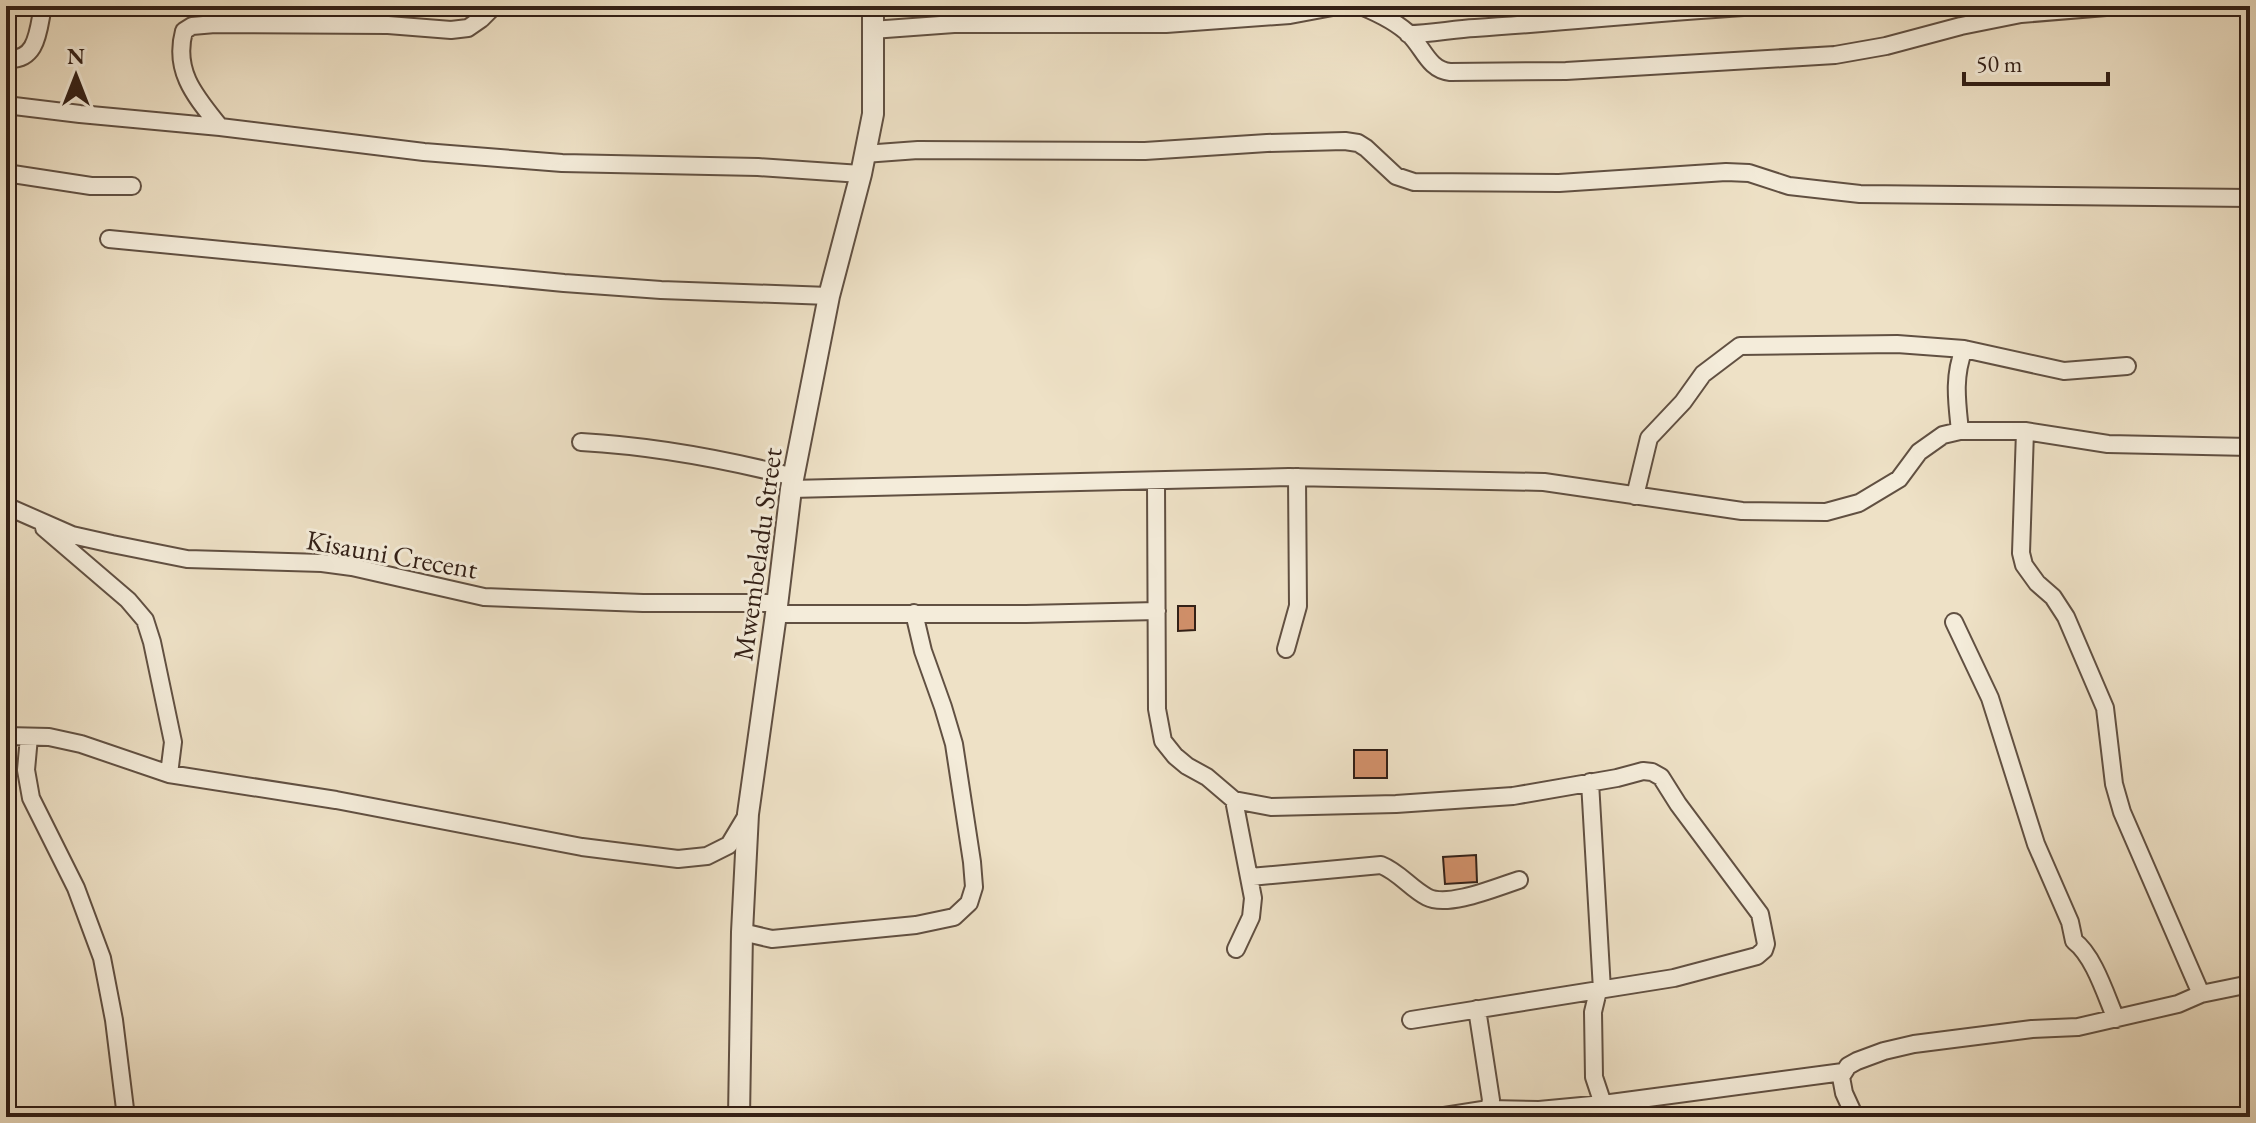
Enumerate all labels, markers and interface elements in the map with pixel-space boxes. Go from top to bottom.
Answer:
north arrow [36,36,116,116]
scale bar [1964,36,2108,86]
text: N [67,42,85,71]
text: 50 m [1976,48,2023,79]
street label: Mwembeladu Street [724,445,790,663]
street label: Kisauni Crecent [304,521,481,587]

